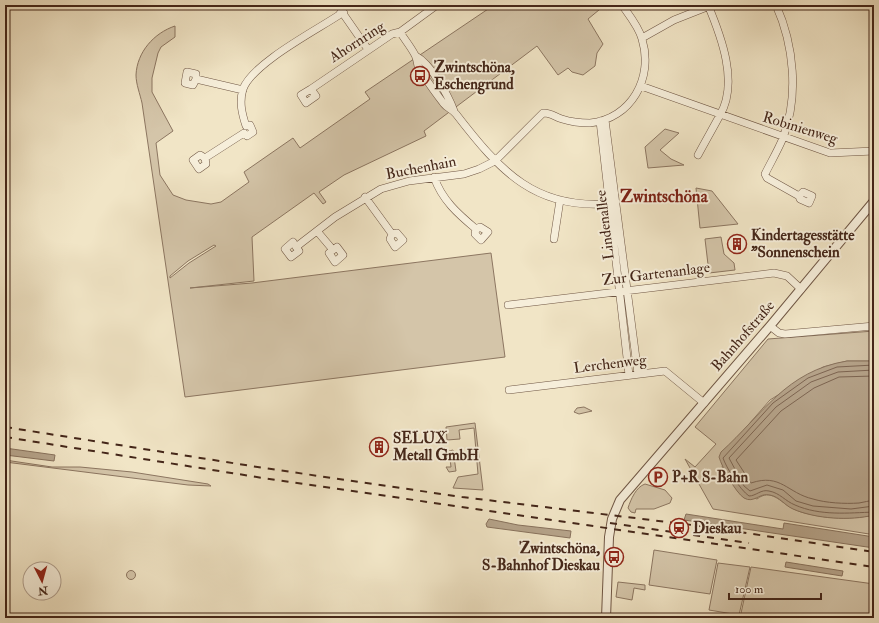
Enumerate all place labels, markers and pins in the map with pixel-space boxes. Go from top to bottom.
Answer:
place label: Zwintschöna, Eschengrund [434,58,515,95]
bus stop icon: Zwintschöna, Eschengrund [409,65,431,87]
place label: Kindertagesstätte "Sonnenschein [751,226,855,262]
building icon: Kindertagesstätte "Sonnenschein [726,233,748,255]
place label: SELUX Metall GmbH [392,429,479,465]
building icon: SELUX Metall GmbH [368,436,390,458]
parking icon: P+R S-Bahn [647,466,669,488]
place label: P+R S-Bahn [672,468,749,487]
station icon: Dieskau [668,517,690,539]
place label: Dieskau [693,519,742,538]
place label: Zwintschöna, S-Bahnhof Dieskau [482,539,600,575]
bus stop icon: Zwintschöna, S-Bahnhof Dieskau [603,546,625,568]

